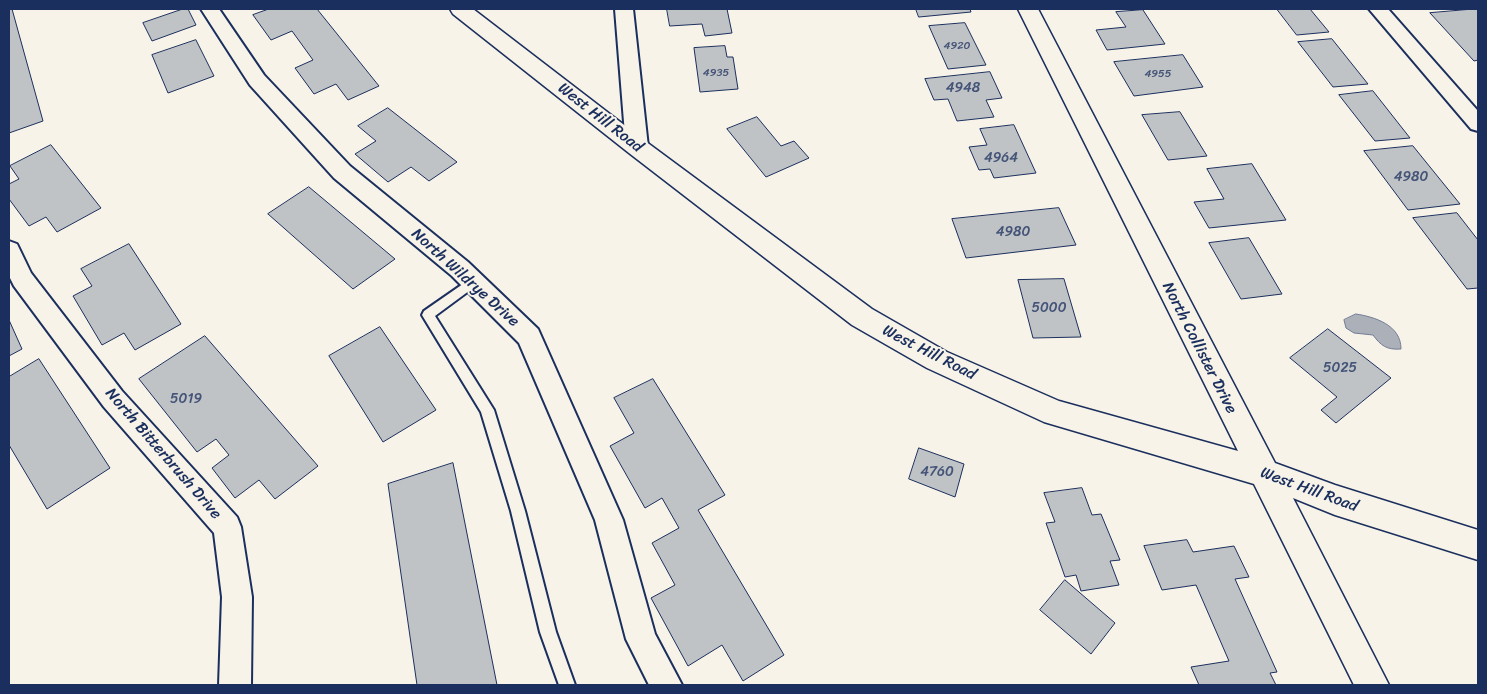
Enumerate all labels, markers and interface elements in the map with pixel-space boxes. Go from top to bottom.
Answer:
house number: 4920 [944,39,970,53]
house number: 4935 [703,66,729,80]
house number: 4955 [1144,67,1172,81]
street label: West Hill Road [554,79,646,157]
house number: 4948 [946,80,980,96]
house number: 4964 [984,150,1018,166]
house number: 4980 [1394,169,1428,185]
house number: 4980 [996,224,1030,240]
street label: North Wildrye Drive [407,225,523,331]
street label: North Collister Drive [1157,279,1241,417]
house number: 5000 [1031,300,1067,316]
street label: West Hill Road [879,321,979,385]
house number: 5025 [1323,360,1357,376]
street label: North Bitterbrush Drive [101,384,225,524]
house number: 5019 [170,391,202,407]
street label: West Hill Road [1258,463,1360,517]
house number: 4760 [920,464,954,480]

